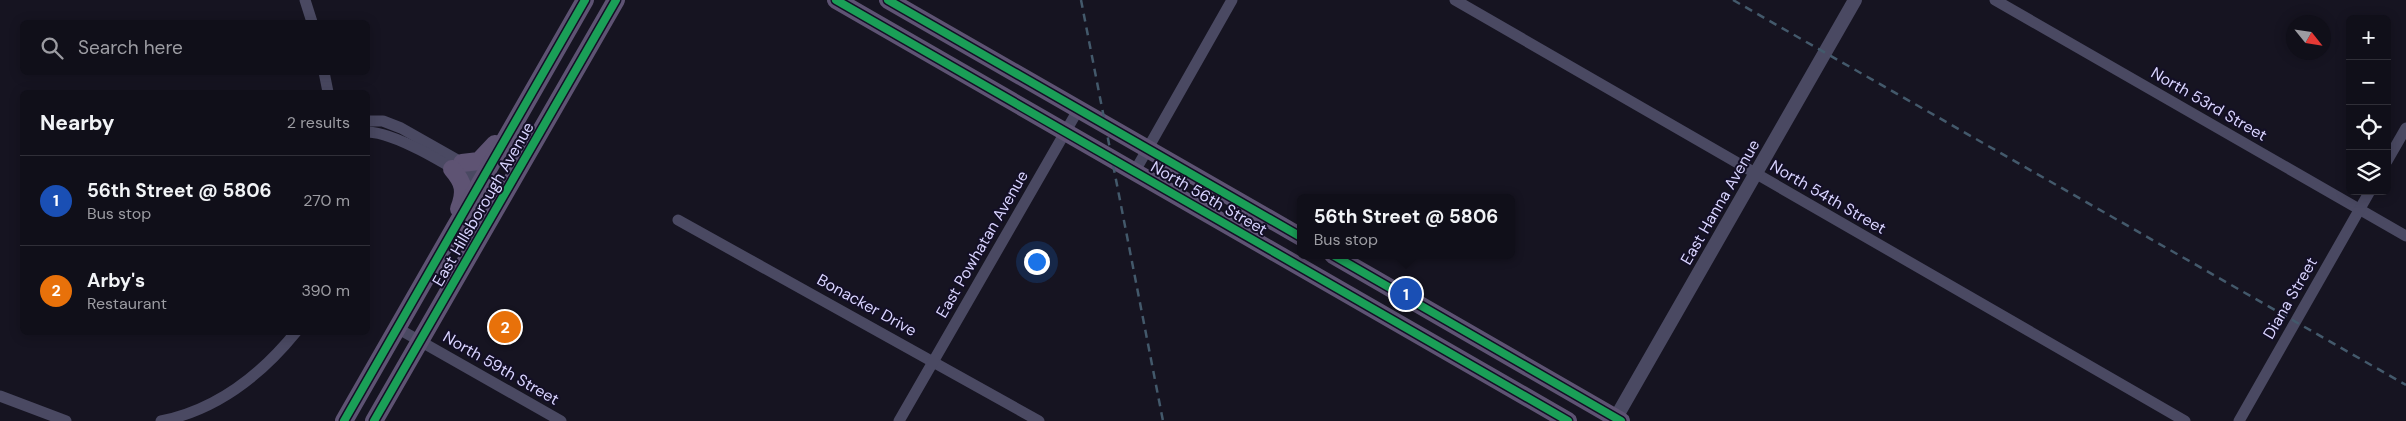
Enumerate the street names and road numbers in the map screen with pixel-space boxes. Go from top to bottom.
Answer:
street label: North 53rd Street [2147,62,2271,146]
street label: East Hillsborough Avenue [427,118,539,290]
street label: East Hanna Avenue [1676,136,1764,268]
street label: North 54th Street [1766,155,1890,239]
street label: North 56th Street [1147,156,1271,240]
street label: East Powhatan Avenue [931,167,1033,321]
street label: Diana Street [2258,253,2322,343]
street label: Bonacker Drive [813,269,921,341]
street label: North 59th Street [439,326,563,410]

